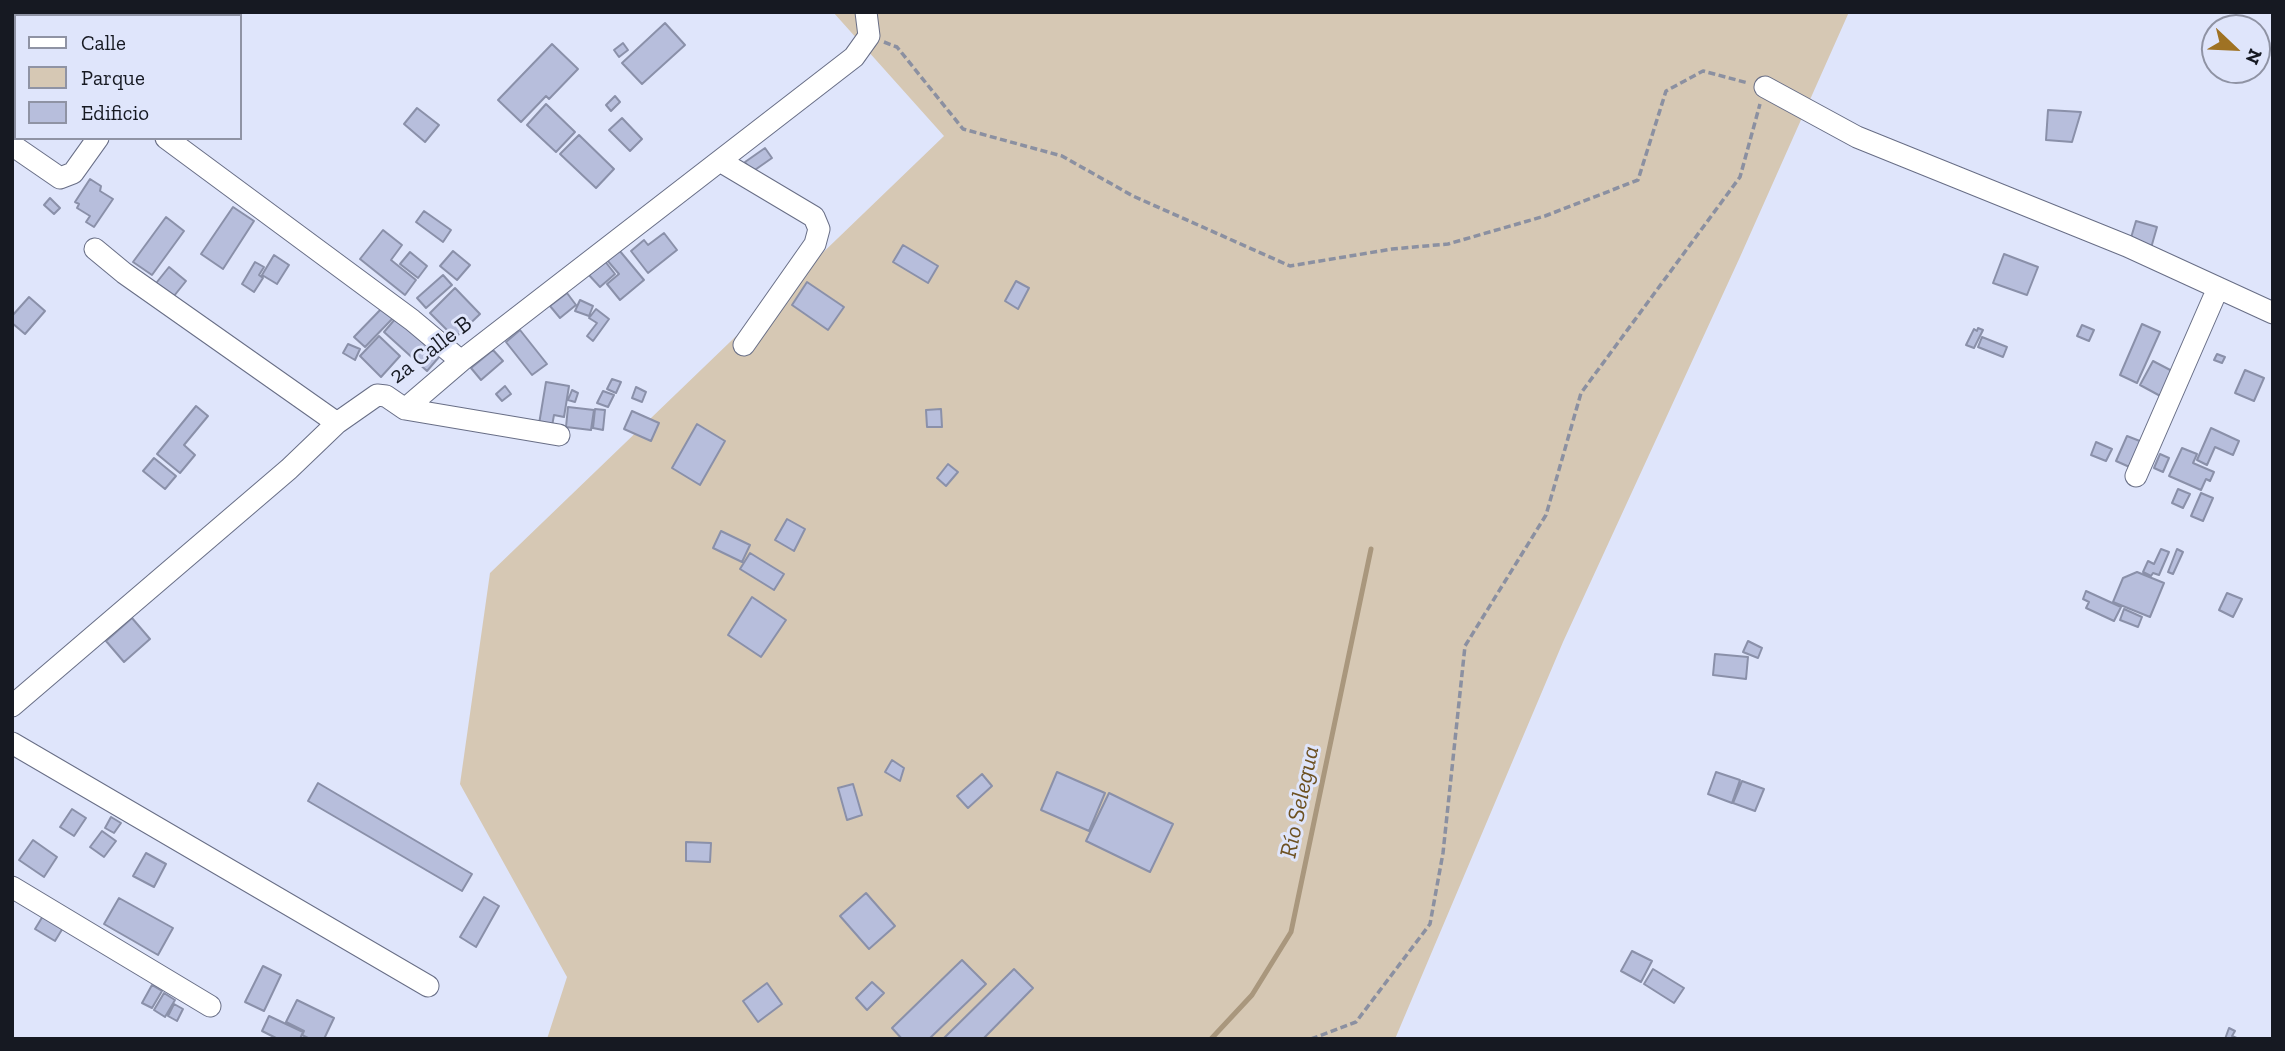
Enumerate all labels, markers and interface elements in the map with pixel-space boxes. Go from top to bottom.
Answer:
legend [14,14,242,140]
north arrow [2201,14,2271,84]
text: Calle [81,30,126,55]
text: N [2241,45,2267,68]
text: Parque [81,65,145,90]
text: Edificio [81,100,149,125]
street label: 2a Calle B [384,310,478,390]
water label: Río Selegua [1274,743,1326,861]

